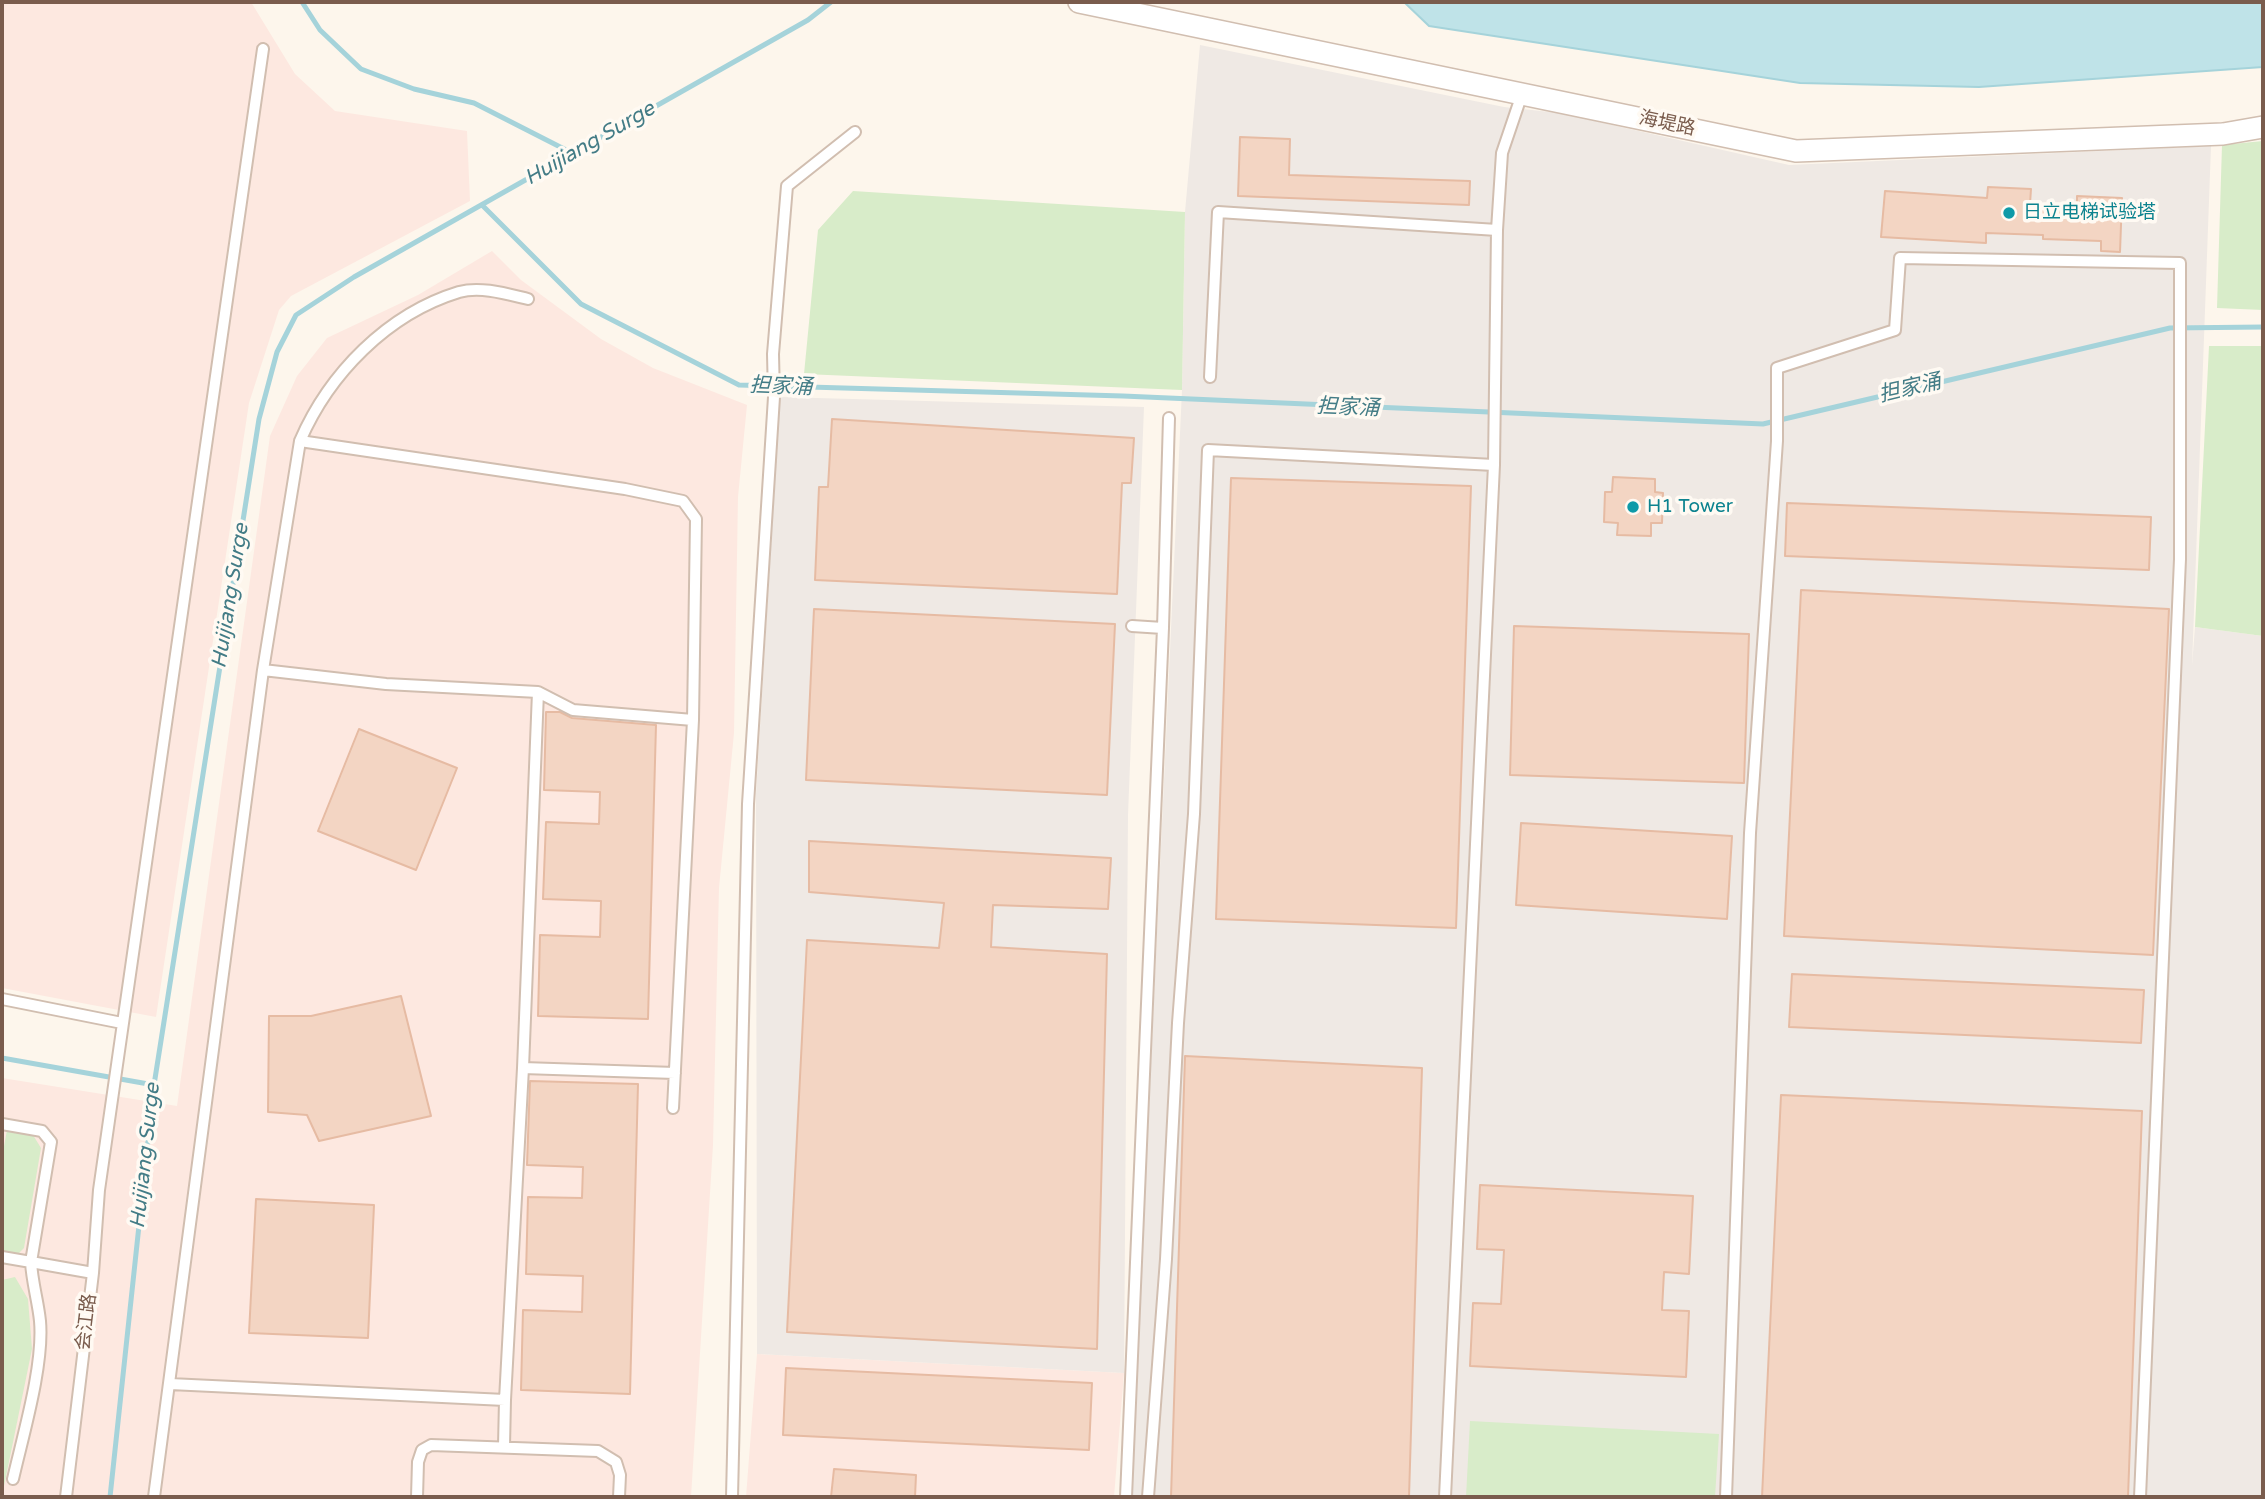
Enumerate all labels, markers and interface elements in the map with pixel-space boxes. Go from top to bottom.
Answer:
water label: Huijiang Surge [521,97,659,191]
street label: 海堤路 [1637,107,1697,141]
place label: 日立电梯试验塔 [2023,202,2156,224]
marker: 日立电梯试验塔 [2001,205,2017,221]
water label: 担家涌 [1876,370,1944,408]
water label: 担家涌 [749,373,813,401]
water label: 担家涌 [1316,394,1380,422]
place label: H1 Tower [1647,496,1733,518]
marker: H1 Tower [1625,499,1641,515]
water label: Huijiang Surge [207,522,255,670]
water label: Huijiang Surge [126,1082,166,1230]
street label: 会江路 [72,1292,102,1352]

